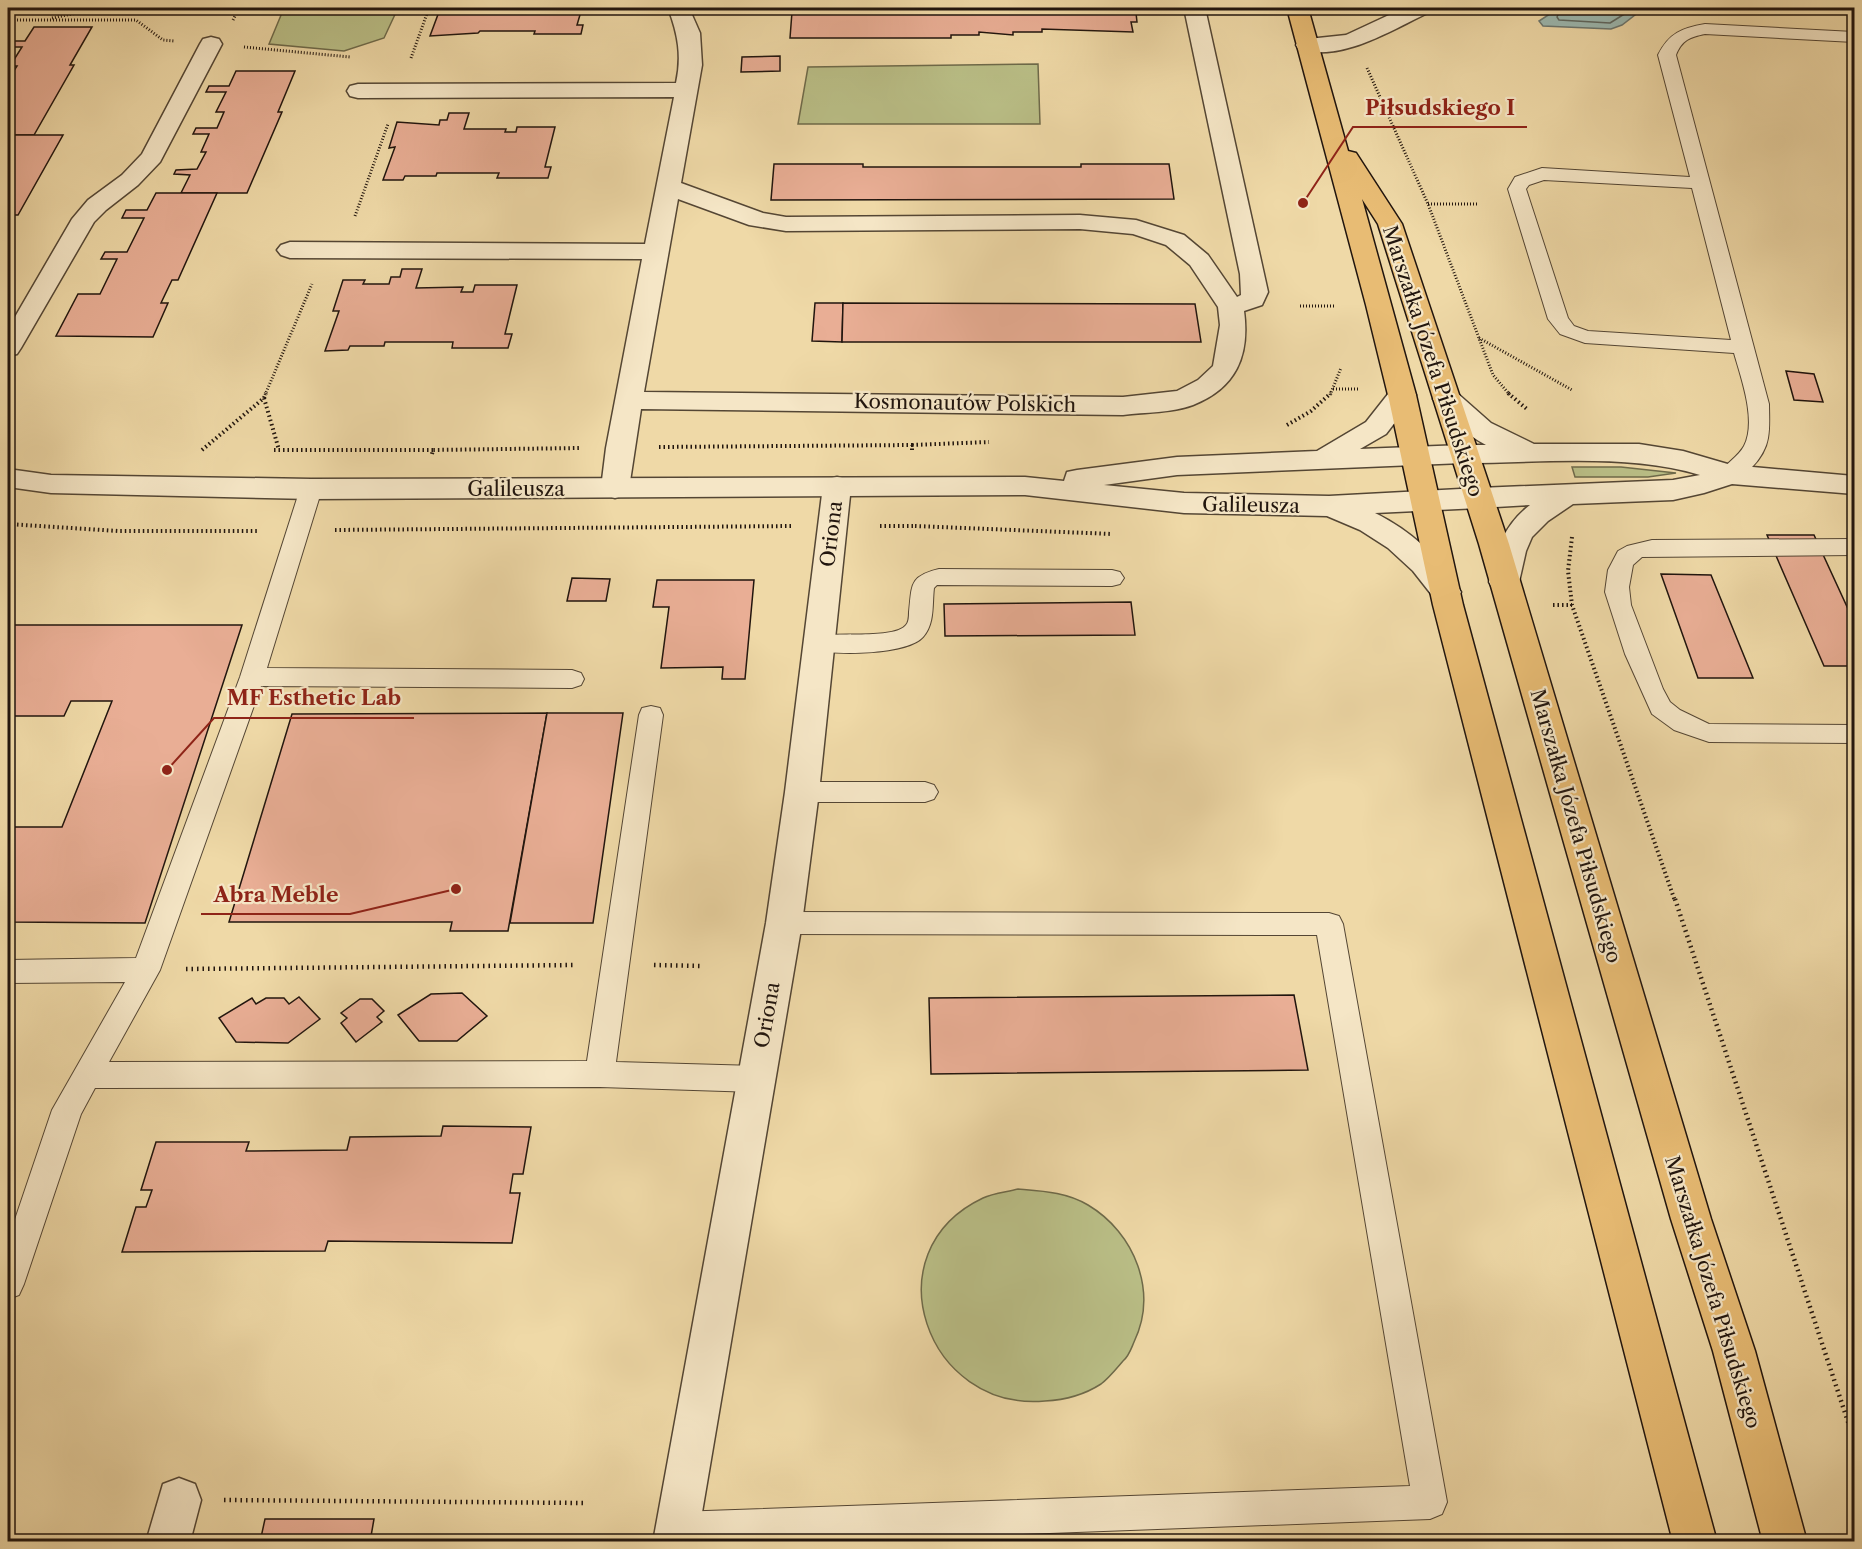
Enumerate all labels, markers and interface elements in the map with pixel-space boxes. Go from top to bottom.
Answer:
callout: Piłsudskiego I [1353,88,1527,127]
text: Piłsudskiego I [1365,95,1515,120]
street label: Marszałka Józefa Piłsudskiego [1378,222,1488,500]
street label: Kosmonautów Polskich [854,389,1077,417]
street label: Galileusza [467,477,565,501]
street label: Galileusza [1202,492,1301,518]
street label: Oriona [815,499,847,568]
callout: MF Esthetic Lab [214,679,414,718]
text: MF Esthetic Lab [227,685,401,710]
street label: Marszałka Józefa Piłsudskiego [1525,686,1627,966]
callout: Abra Meble [201,875,350,914]
text: Abra Meble [212,882,339,907]
street label: Oriona [749,980,785,1050]
street label: Marszałka Józefa Piłsudskiego [1660,1153,1766,1431]

